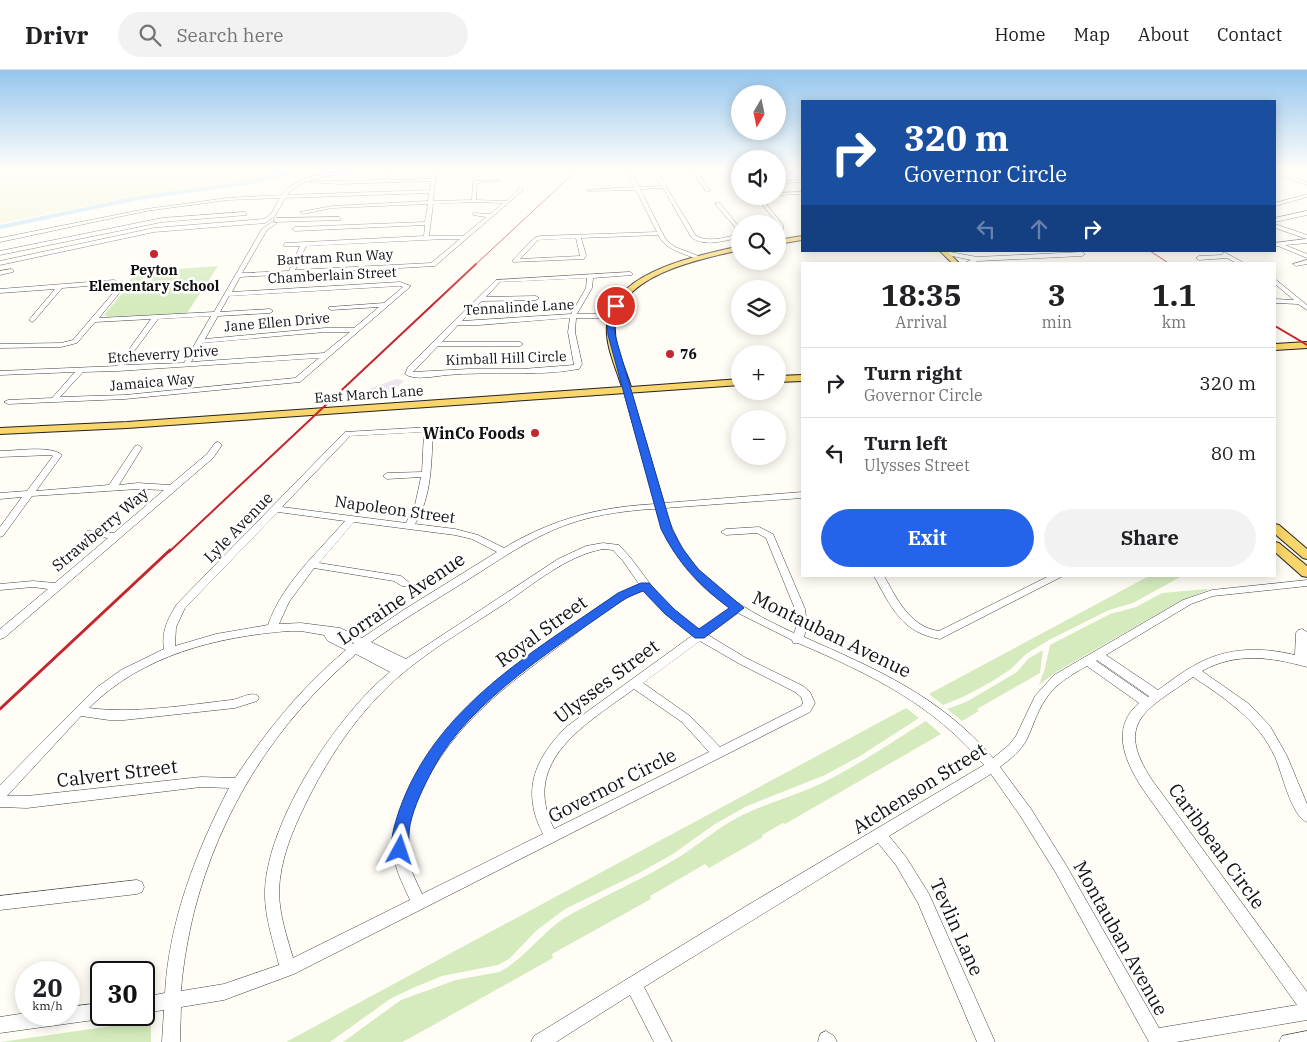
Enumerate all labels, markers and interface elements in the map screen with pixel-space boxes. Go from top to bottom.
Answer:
search box [118,12,468,57]
text: Drivr [25,19,88,51]
icon: search [136,21,164,49]
text: Search here [176,23,283,47]
text: Home [994,23,1046,46]
text: Map [1074,23,1110,46]
text: About [1138,23,1189,46]
text: Contact [1217,23,1282,46]
north arrow [731,85,786,140]
map controls [731,85,786,465]
text: 320 m [904,115,1009,161]
icon: right [821,120,886,185]
button: sound [731,150,786,205]
text: Governor Circle [904,159,1067,188]
button: search [731,215,786,270]
icon: left [972,215,1000,243]
icon: ahead [1025,215,1053,243]
icon: right [1078,215,1106,243]
street label: Bartram Run Way [276,245,394,269]
marker: Peyton Elementary School [148,248,160,260]
place label: Peyton Elementary School [89,261,220,295]
street label: Chamberlain Street [267,263,397,287]
text: 18:35 [881,275,962,314]
text: 3 [1048,275,1066,314]
text: 1.1 [1152,275,1196,314]
button: layers [731,280,786,335]
pin [595,285,637,327]
icon: arrive [602,292,630,320]
street label: Tennalinde Lane [463,295,575,319]
street label: Jane Ellen Drive [223,308,331,336]
text: Arrival [895,312,947,332]
text: min [1042,312,1072,332]
text: km [1162,312,1186,332]
street label: Etcheverry Drive [107,341,219,367]
place label: 76 [680,345,697,363]
button: + [731,345,786,400]
street label: Kimball Hill Circle [445,347,567,369]
marker: 76 [664,348,676,360]
text: Turn right [864,361,962,385]
street label: Jamaica Way [109,369,196,395]
icon: right [821,369,849,397]
text: 320 m [1199,371,1256,395]
street label: East March Lane [314,381,424,407]
text: Governor Circle [864,385,983,405]
button: − [731,410,786,465]
place label: WinCo Foods [423,423,525,443]
marker: WinCo Foods [529,427,541,439]
text: Turn left [864,431,947,455]
icon: left [821,439,849,467]
text: 80 m [1211,441,1256,465]
text: Ulysses Street [864,455,970,475]
street label: Strawberry Way [48,482,153,575]
street label: Lyle Avenue [199,487,277,567]
street label: Napoleon Street [334,491,457,527]
button: Exit [821,509,1034,567]
button: Share [1044,509,1256,567]
street label: Lorraine Avenue [333,546,469,650]
street label: Montauban Avenue [749,585,915,683]
street label: Royal Street [491,590,592,672]
street label: Ulysses Street [549,634,663,728]
street label: Atchenson Street [848,737,991,839]
street label: Governor Circle [544,742,680,828]
street label: Calvert Street [55,754,179,792]
street label: Caribbean Circle [1163,778,1271,914]
position arrow [373,823,425,875]
street label: Montauban Avenue [1068,856,1174,1020]
street label: Tevlin Lane [925,875,989,979]
speed limit sign: 30 [90,961,155,1026]
text: 20 [32,971,63,1004]
text: km/h [32,998,63,1013]

